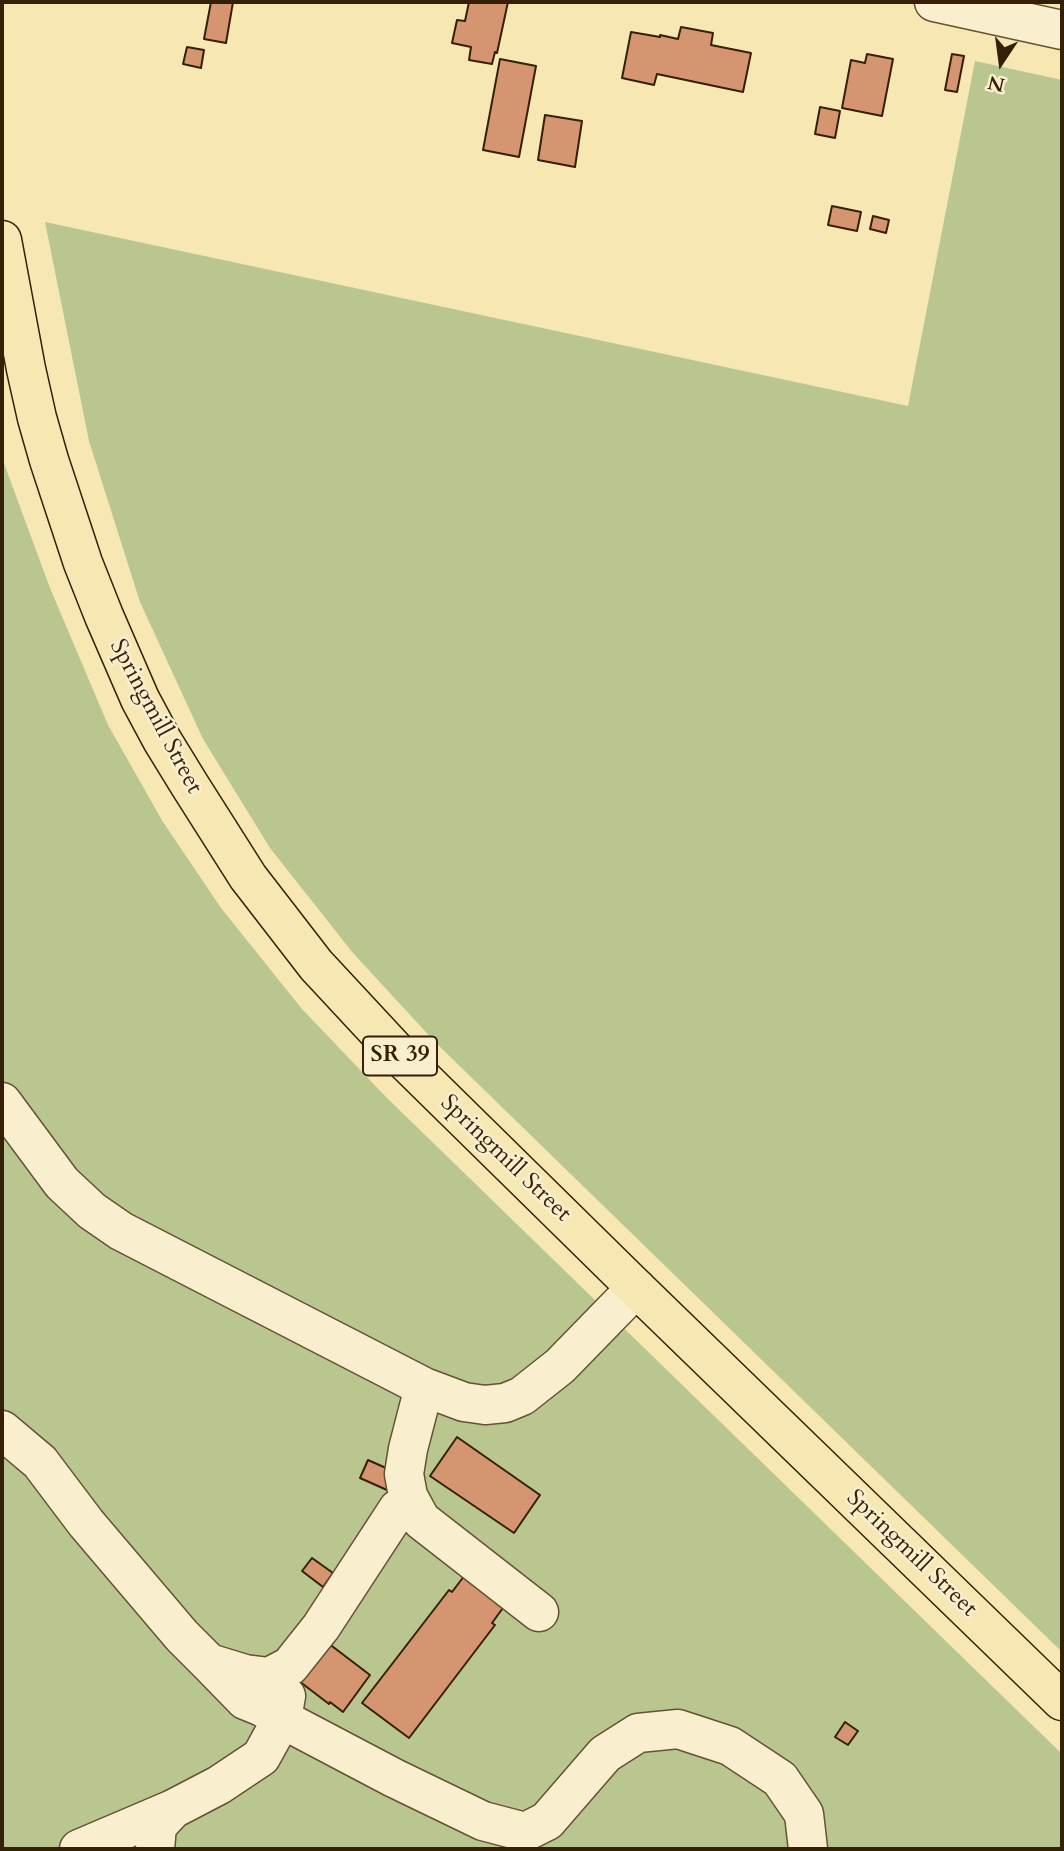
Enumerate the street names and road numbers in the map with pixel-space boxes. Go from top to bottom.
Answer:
street label: Springmill Street [102,635,208,799]
road number: SR 39 [363,1036,437,1076]
street label: Springmill Street [434,1089,576,1229]
street label: Springmill Street [840,1484,982,1624]

